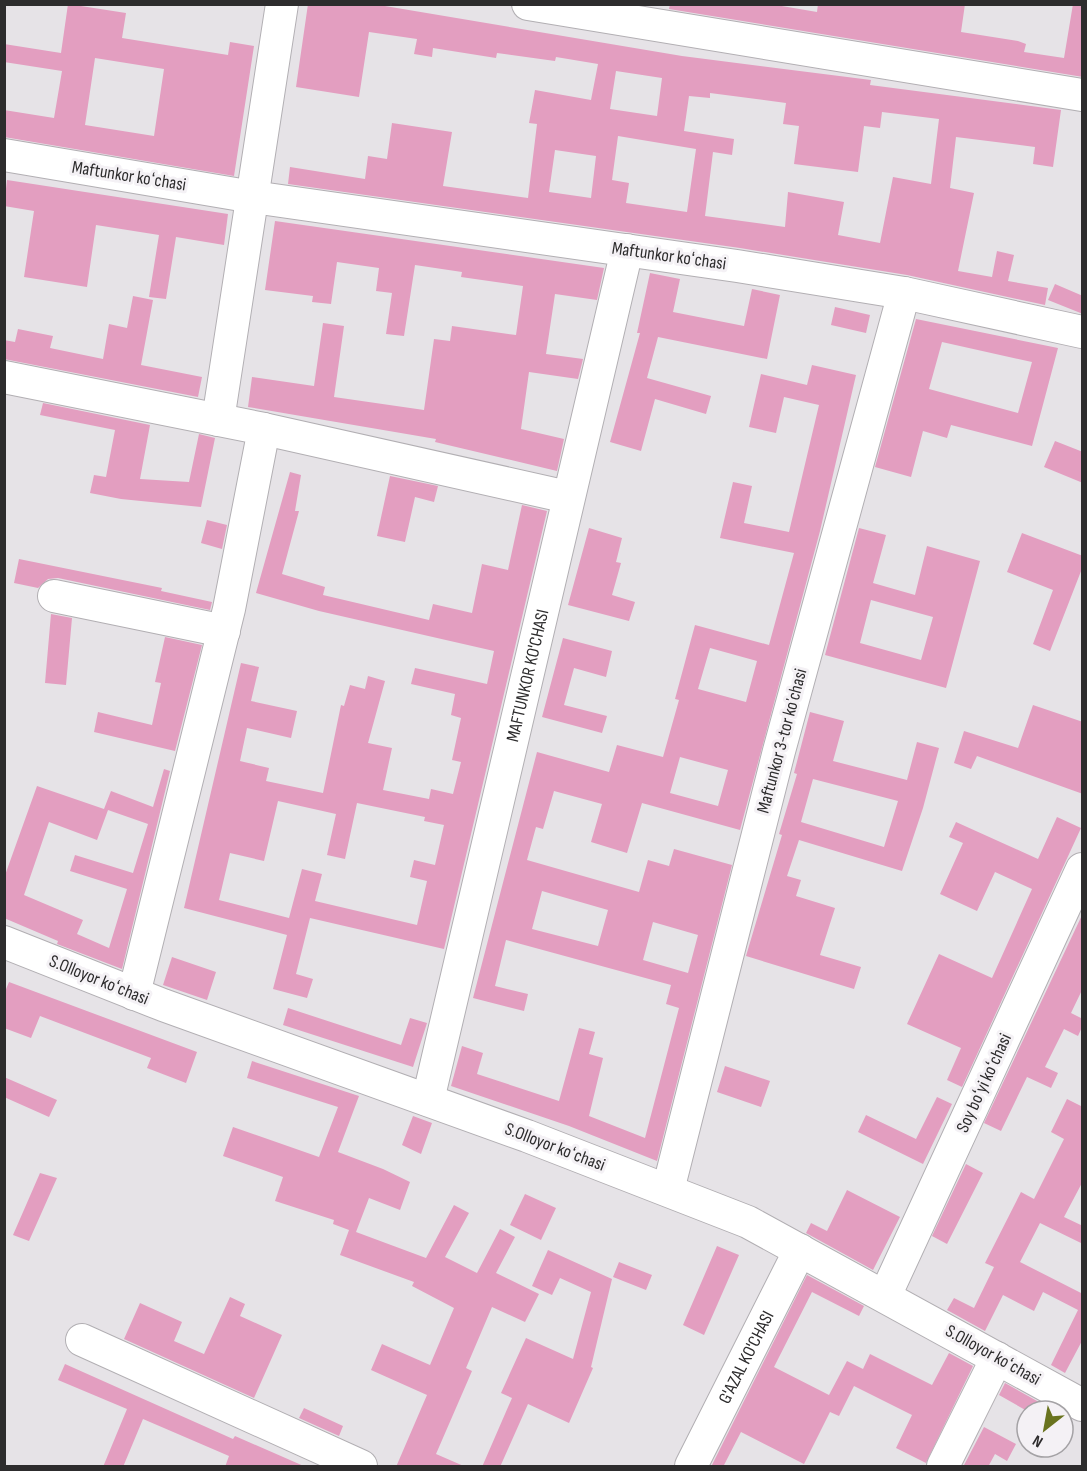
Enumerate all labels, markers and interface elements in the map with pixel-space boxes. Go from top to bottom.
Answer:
street label: Maftunkor koʻchasi [70,157,188,195]
street label: Maftunkor koʻchasi [610,238,728,274]
street label: MAFTUNKOR KO'CHASI [502,607,553,744]
street label: Maftunkor 3-tor koʼchasi [753,666,811,816]
street label: S.Olloyor koʻchasi [46,950,152,1010]
street label: Soy boʻyi koʻchasi [952,1030,1016,1136]
street label: S.Olloyor koʻchasi [502,1118,608,1176]
street label: G'AZAL KO'CHASI [714,1307,778,1407]
street label: S.Olloyor koʻchasi [942,1320,1044,1390]
north arrow [1015,1399,1075,1459]
text: N [1029,1430,1047,1451]

